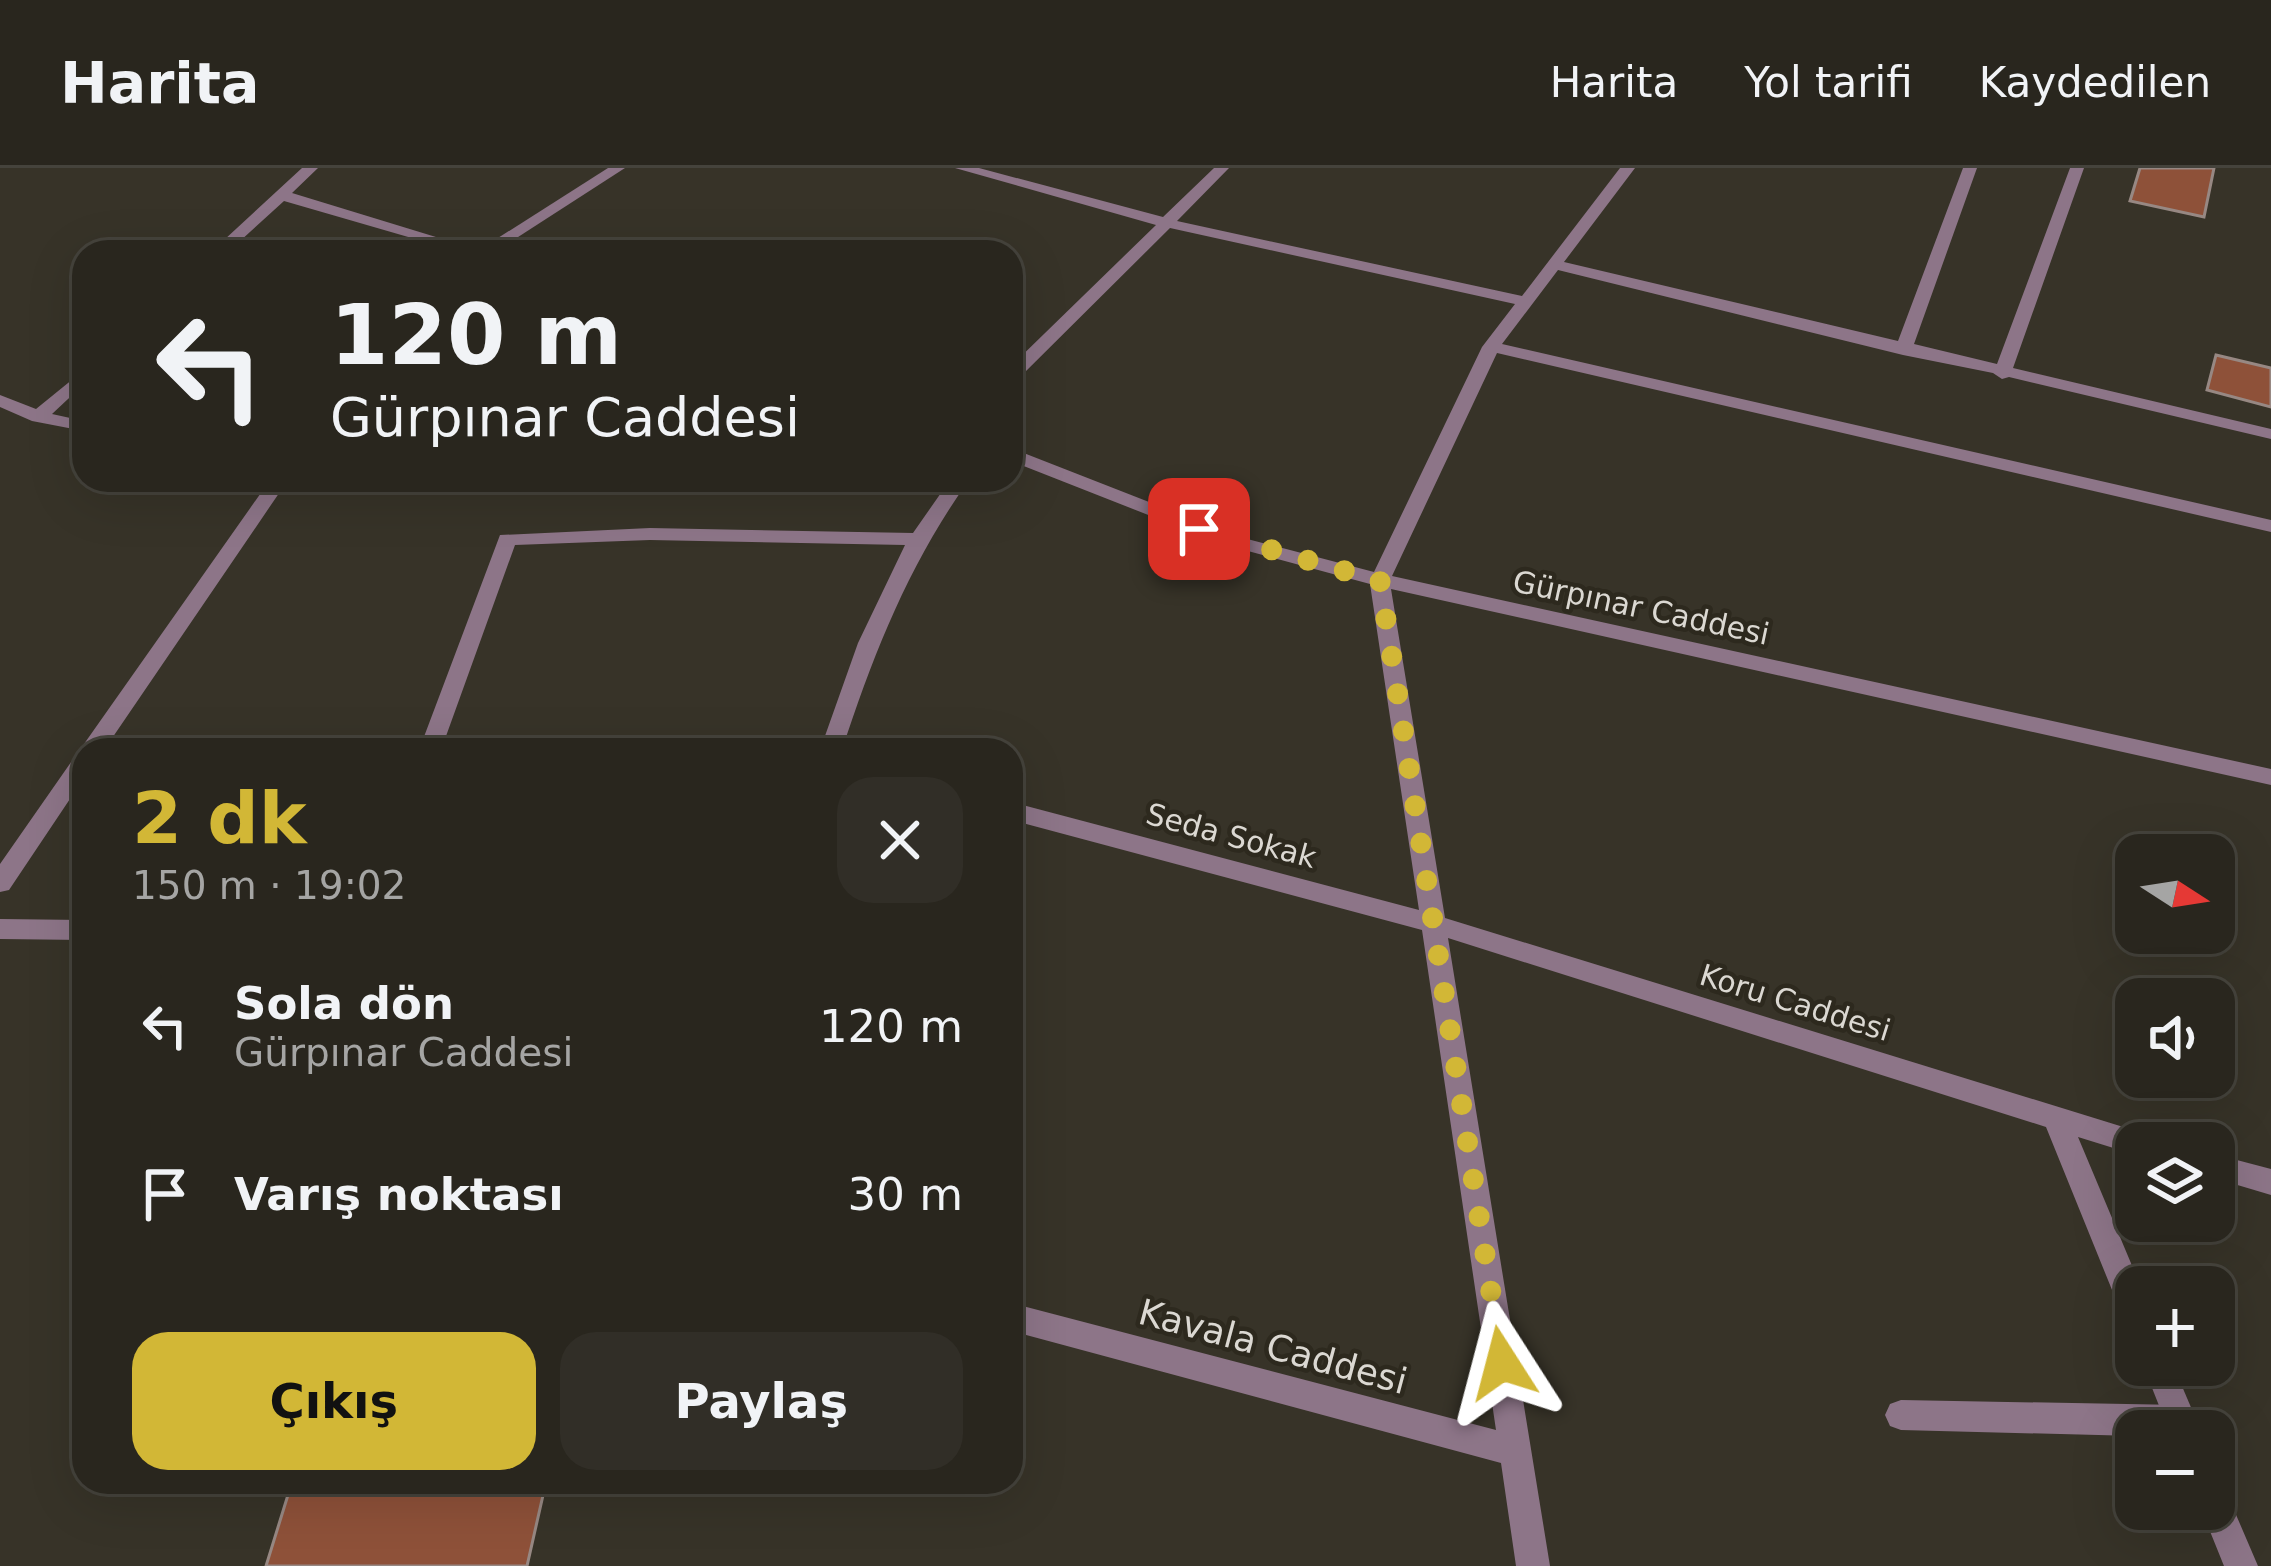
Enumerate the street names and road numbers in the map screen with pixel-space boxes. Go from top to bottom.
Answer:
street label: Gürpınar Caddesi [1510,563,1772,652]
street label: Seda Sokak [1142,796,1321,875]
street label: Koru Caddesi [1696,957,1895,1048]
street label: Kavala Caddesi [1134,1291,1411,1402]

